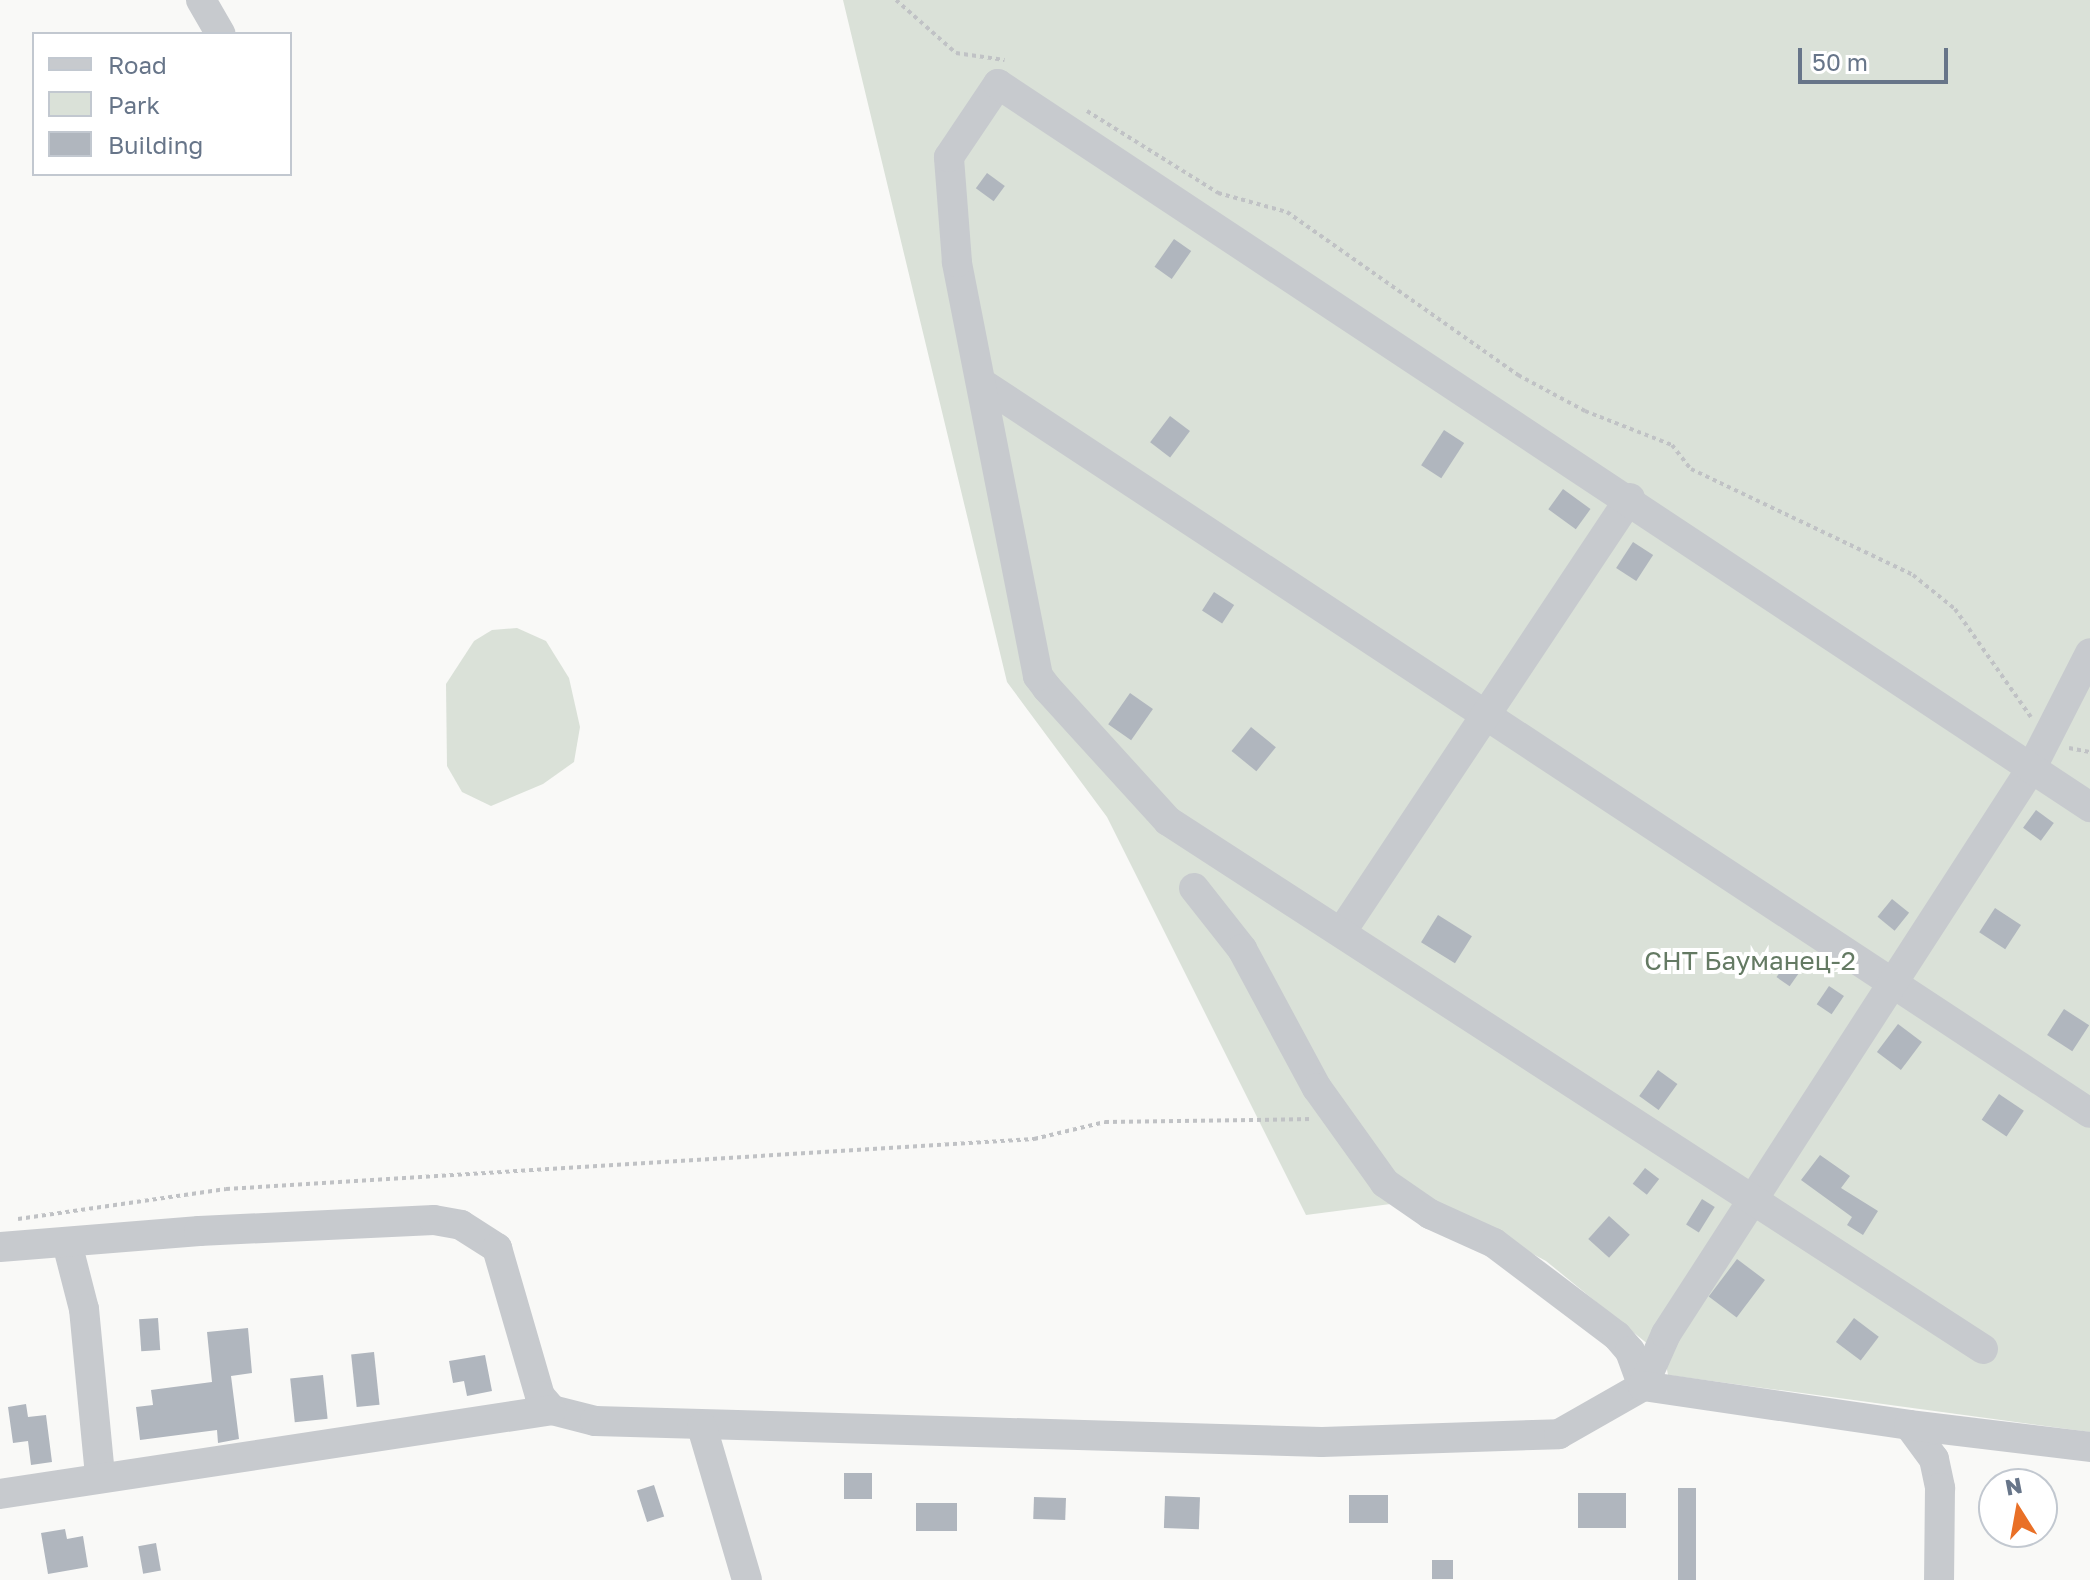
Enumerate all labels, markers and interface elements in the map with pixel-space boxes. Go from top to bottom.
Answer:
legend [32,32,292,176]
scale bar [1802,32,1952,82]
text: 50 m [1812,47,1868,76]
text: Road [108,50,167,79]
text: Park [108,90,160,119]
text: Building [108,130,203,159]
park label: СНТ Бауманец-2 [1644,945,1856,977]
north arrow [1978,1468,2058,1548]
text: N [2003,1471,2024,1501]

